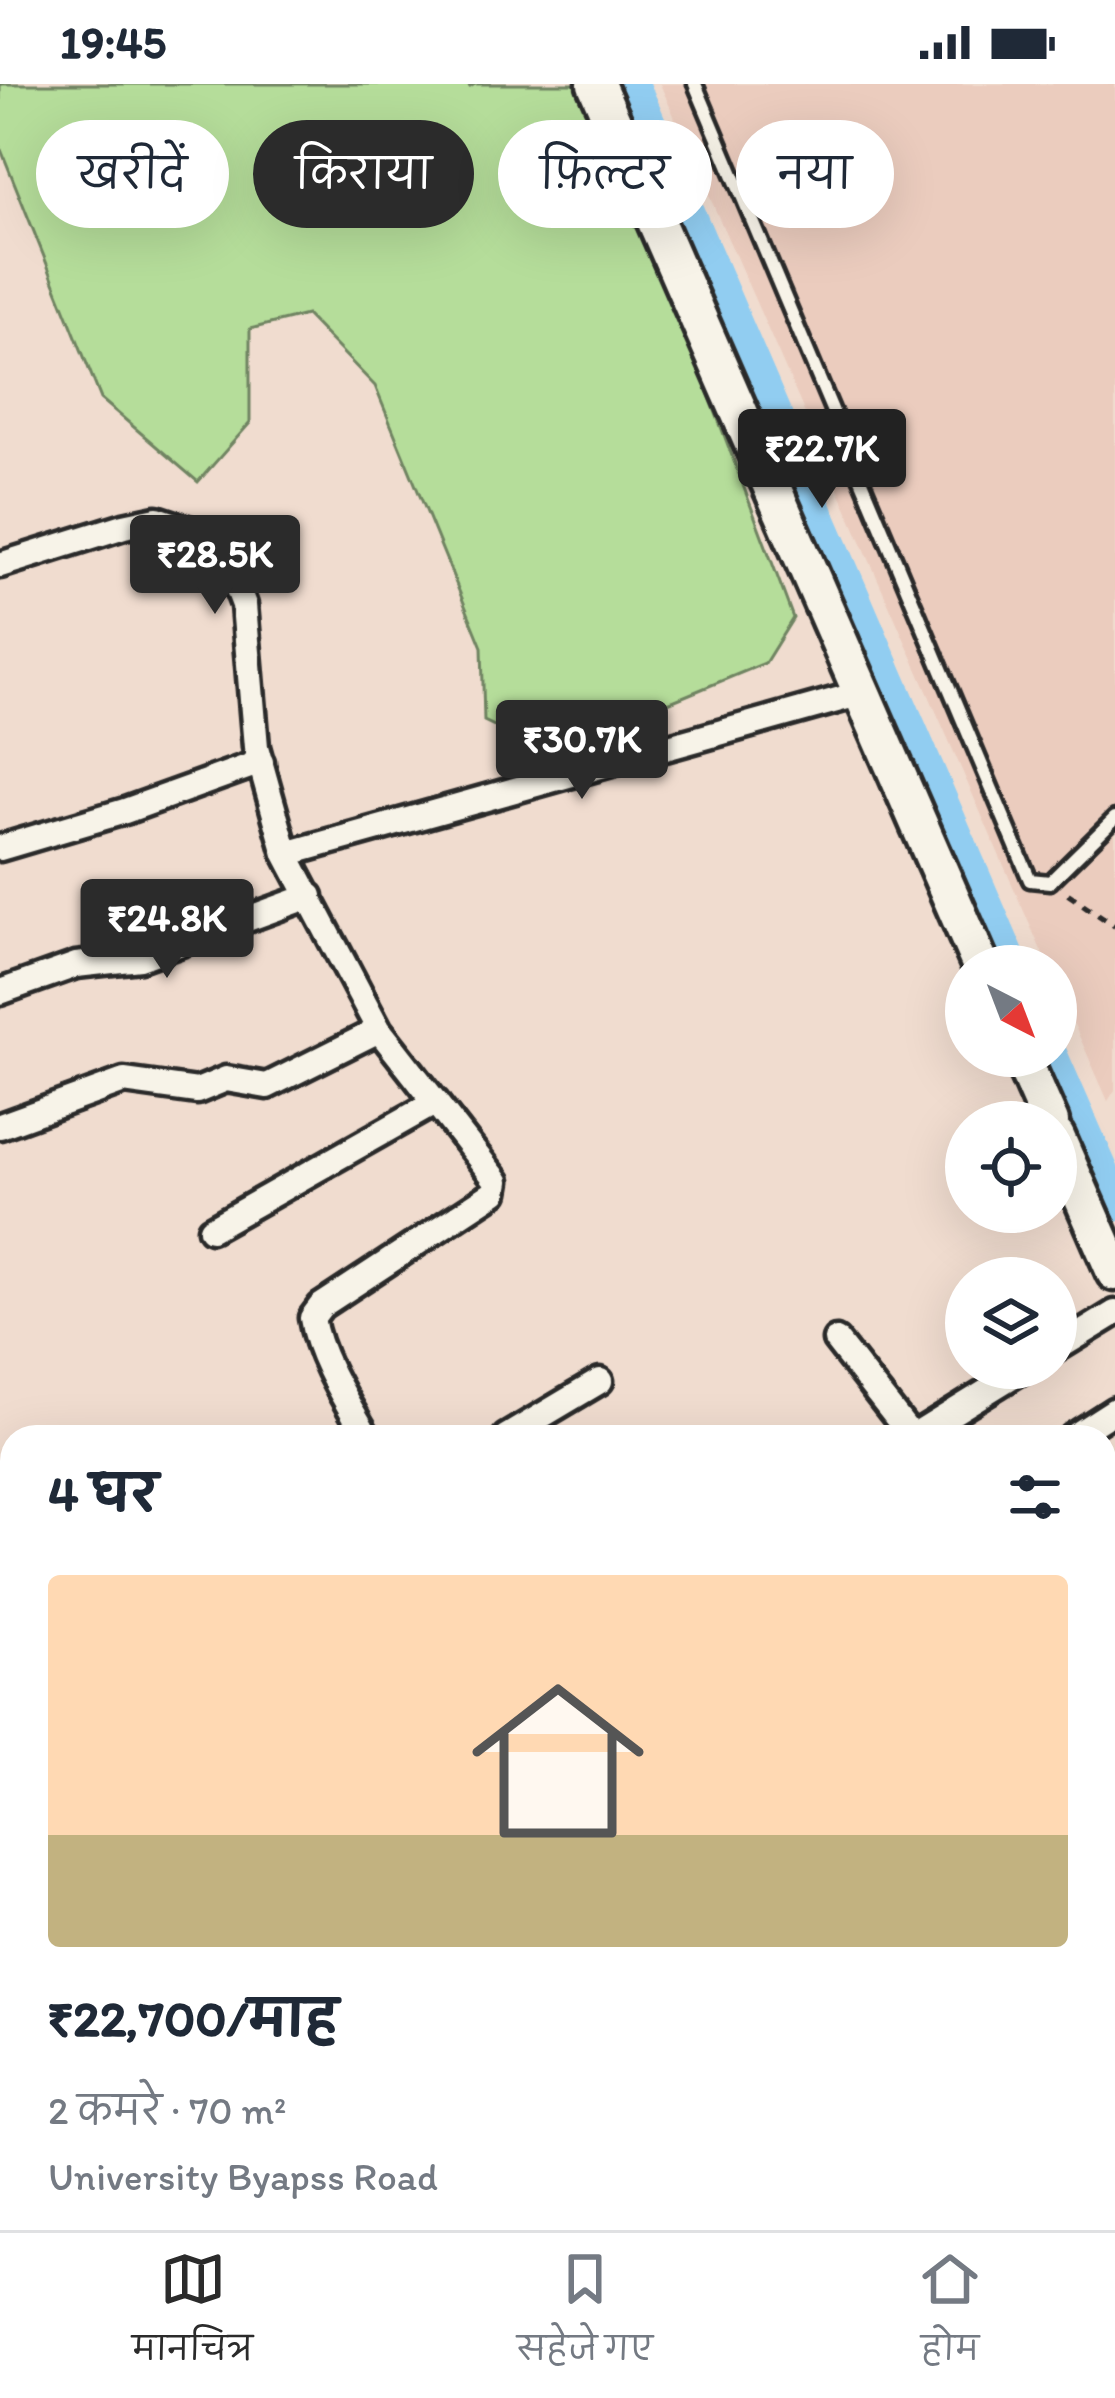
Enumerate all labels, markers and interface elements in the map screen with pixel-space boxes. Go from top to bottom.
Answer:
text: 19:45 [60,15,166,69]
chip: खरीदें [36,120,229,228]
chip: किराया [253,120,474,228]
chip: फ़िल्टर [498,120,712,228]
chip: नया [736,120,894,228]
pin: ₹22.7K [724,409,920,511]
text: ₹22.7K [765,424,879,471]
pin: ₹28.5K [117,515,313,617]
text: ₹28.5K [157,530,273,577]
pin: ₹30.7K [484,700,680,802]
text: ₹30.7K [523,715,641,762]
pin: ₹24.8K [69,879,265,981]
text: ₹24.8K [108,894,226,941]
north arrow [945,945,1077,1077]
map controls [945,945,1077,1389]
button: locate [945,1101,1077,1233]
button: layers [945,1257,1077,1389]
text: 4 घर [48,1463,158,1524]
icon: filters [1002,1464,1068,1530]
icon: home [450,1653,666,1869]
text: ₹22,700/माह [48,1988,338,2049]
text: 2 कमरे · 70 m² [48,2087,286,2134]
text: University Byapss Road [48,2153,438,2200]
tab: मानचित्र [132,2246,253,2385]
tab: सहेजे गए [517,2246,653,2385]
tab: होम [917,2246,983,2385]

